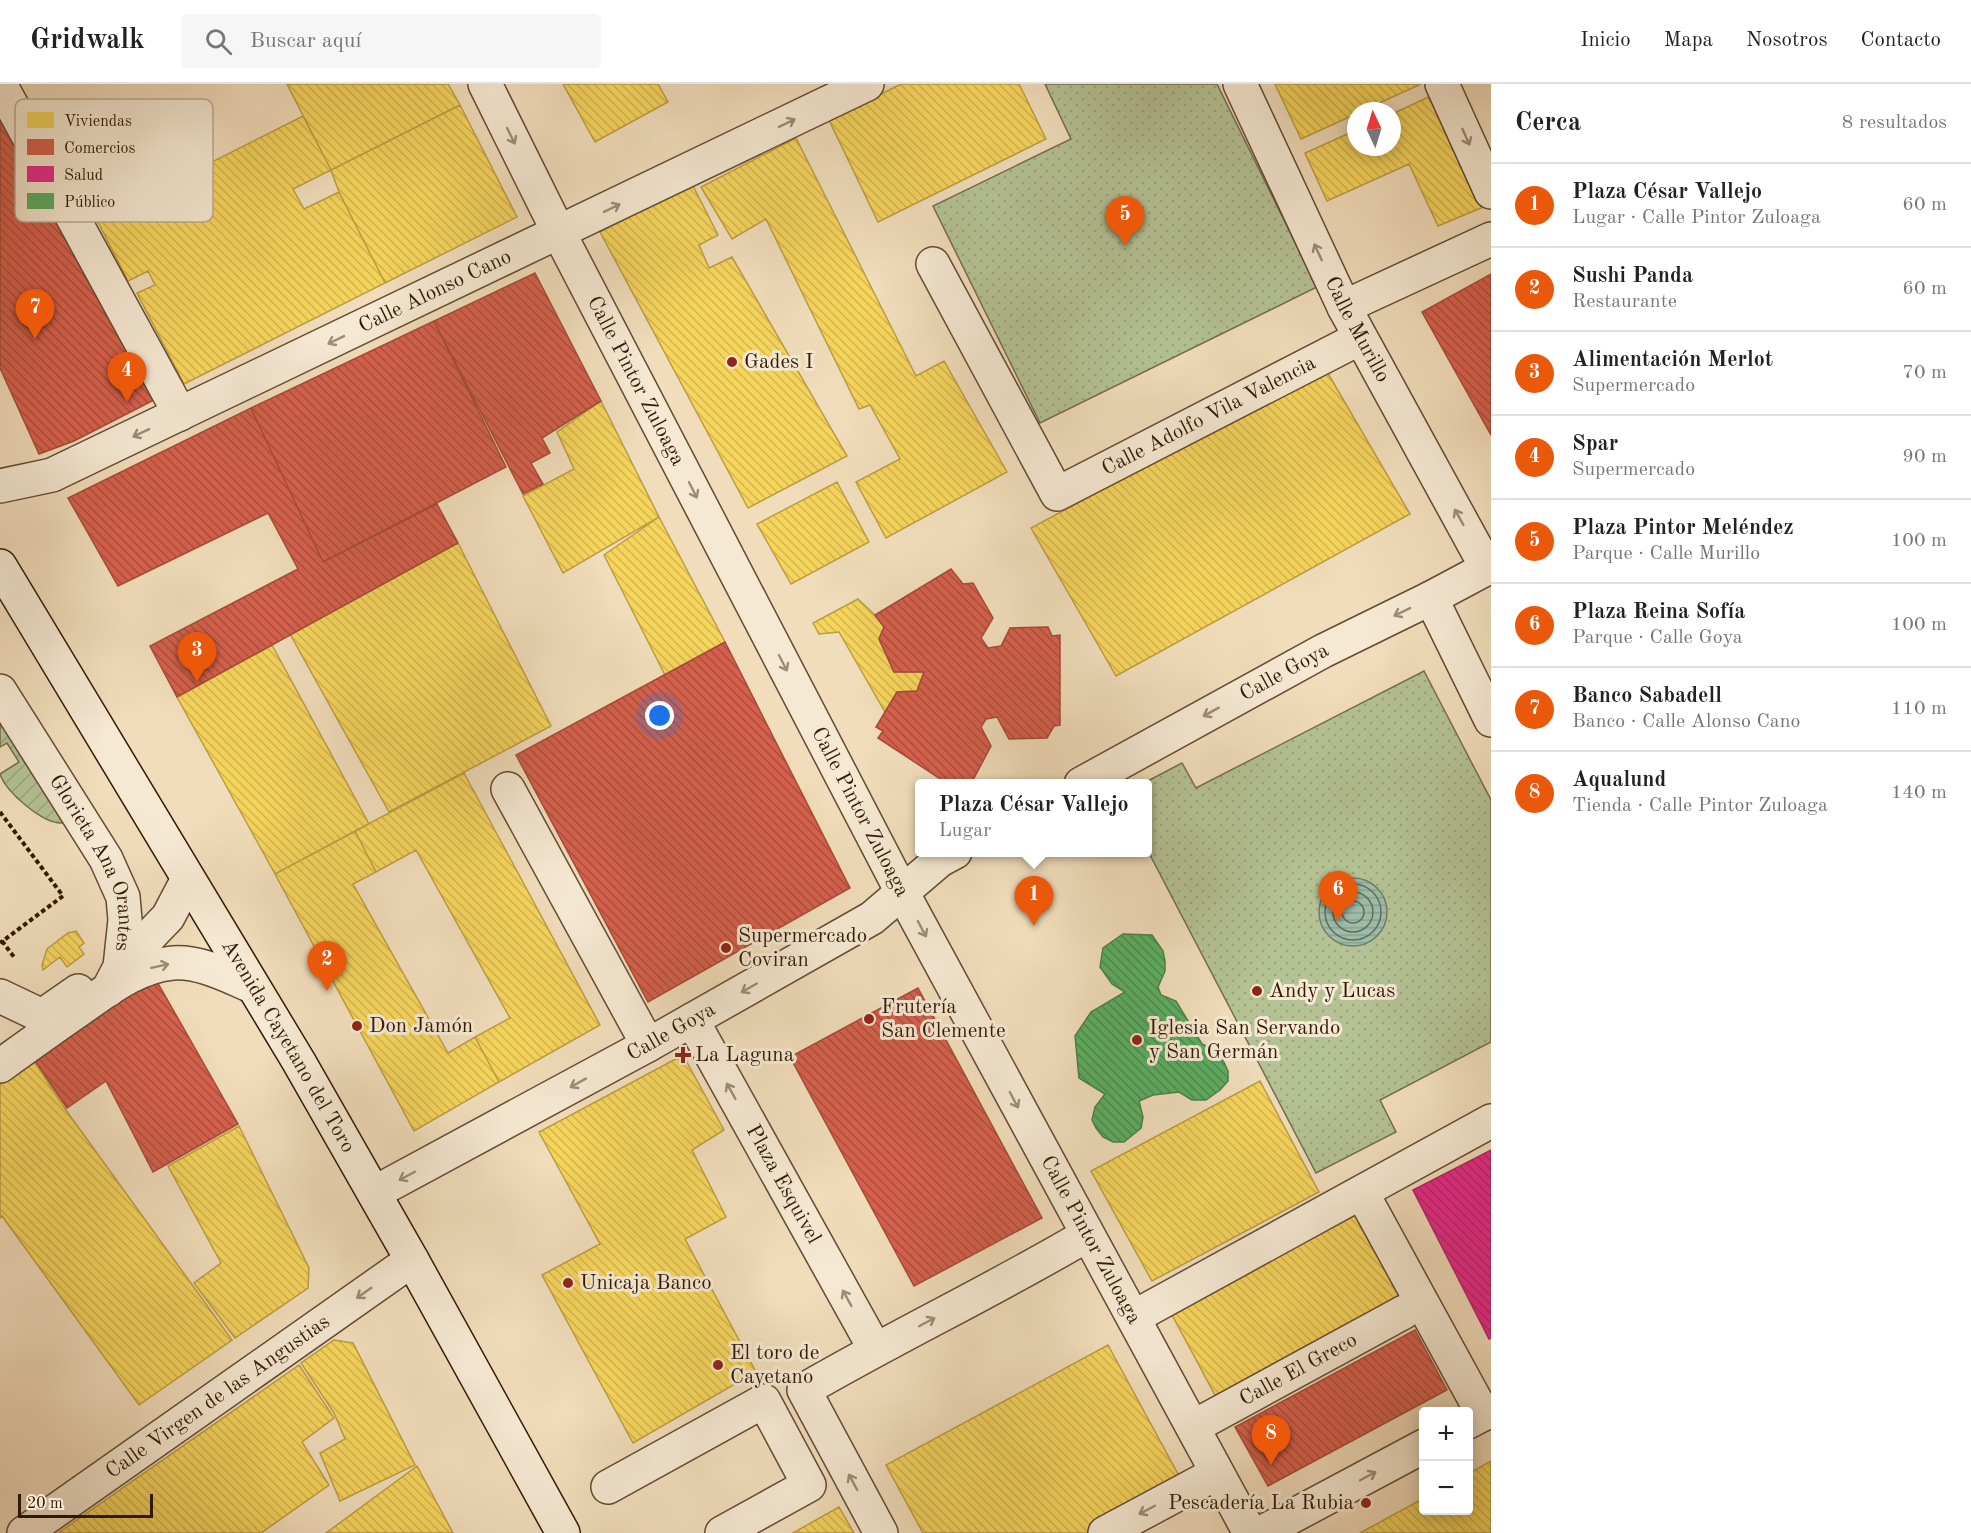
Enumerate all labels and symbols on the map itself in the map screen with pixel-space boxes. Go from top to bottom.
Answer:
legend [15,99,213,222]
north arrow [1347,102,1401,156]
text: Viviendas [64,114,132,130]
one-way arrow [778,116,796,128]
one-way arrow [506,127,517,145]
one-way arrow [1461,128,1472,146]
text: Comercios [64,141,136,157]
text: Salud [64,168,103,184]
text: Público [64,195,115,211]
pin: 5 [1106,196,1144,246]
one-way arrow [602,201,620,213]
one-way arrow [1312,243,1323,262]
street label: Calle Alonso Cano [355,246,515,337]
street label: Calle Murillo [1321,273,1394,386]
pin: 7 [15,290,54,339]
street label: Calle Pintor Zuloaga [583,293,689,469]
one-way arrow [327,334,345,346]
pin: 4 [108,352,146,402]
place label: Gades I [744,352,813,373]
street label: Calle Adolfo Vila Valencia [1098,352,1319,480]
marker: Gades I [725,355,739,369]
one-way arrow [132,427,150,439]
one-way arrow [688,480,699,498]
one-way arrow [1453,509,1465,526]
one-way arrow [1393,607,1411,619]
pin: 3 [178,632,216,682]
street label: Calle Goya [1236,640,1332,705]
one-way arrow [778,653,789,671]
your location [645,701,674,730]
one-way arrow [1202,707,1220,718]
street label: Calle Pintor Zuloaga [808,724,913,900]
street label: Glorieta Ana Orantes [45,771,136,952]
pin: 6 [1318,872,1358,921]
pin: 1 [1014,876,1054,926]
one-way arrow [917,919,928,937]
place label: Supermercado Coviran [738,926,867,971]
street label: Avenida Cayetano del Toro [217,936,359,1156]
marker: Supermercado Coviran [719,941,733,955]
pin: 2 [308,942,346,991]
one-way arrow [150,960,169,971]
place label: Andy y Lucas [1269,981,1395,1002]
one-way arrow [740,982,757,994]
marker: Andy y Lucas [1250,984,1264,998]
place label: Frutería San Clemente [881,997,1006,1042]
street label: Calle Goya [623,999,719,1065]
marker: Frutería San Clemente [862,1012,876,1026]
place label: Don Jamón [369,1016,473,1037]
place label: Iglesia San Servando y San Germán [1149,1018,1340,1063]
marker: Don Jamón [350,1019,364,1033]
marker: Iglesia San Servando y San Germán [1130,1033,1144,1047]
place label: La Laguna [695,1045,794,1066]
marker: La Laguna [676,1048,690,1062]
one-way arrow [570,1078,588,1089]
one-way arrow [725,1083,737,1100]
one-way arrow [1009,1091,1020,1109]
street label: Plaza Esquivel [742,1121,825,1248]
street label: Calle Pintor Zuloaga [1037,1152,1145,1327]
one-way arrow [399,1170,416,1182]
place label: Unicaja Banco [580,1273,712,1294]
marker: Unicaja Banco [561,1276,575,1290]
one-way arrow [356,1287,373,1299]
one-way arrow [840,1290,852,1307]
street label: Calle Virgen de las Angustias [102,1311,334,1482]
one-way arrow [918,1316,935,1328]
street label: Calle El Greco [1236,1329,1361,1410]
place label: El toro de Cayetano [730,1343,819,1388]
marker: El toro de Cayetano [711,1358,725,1372]
pin: 8 [1252,1416,1290,1465]
one-way arrow [1359,1470,1377,1481]
one-way arrow [847,1473,858,1491]
scale bar [18,1491,153,1518]
place label: Pescadería La Rubia [1168,1493,1354,1514]
marker: Pescadería La Rubia [1359,1496,1373,1510]
one-way arrow [1139,1505,1157,1516]

